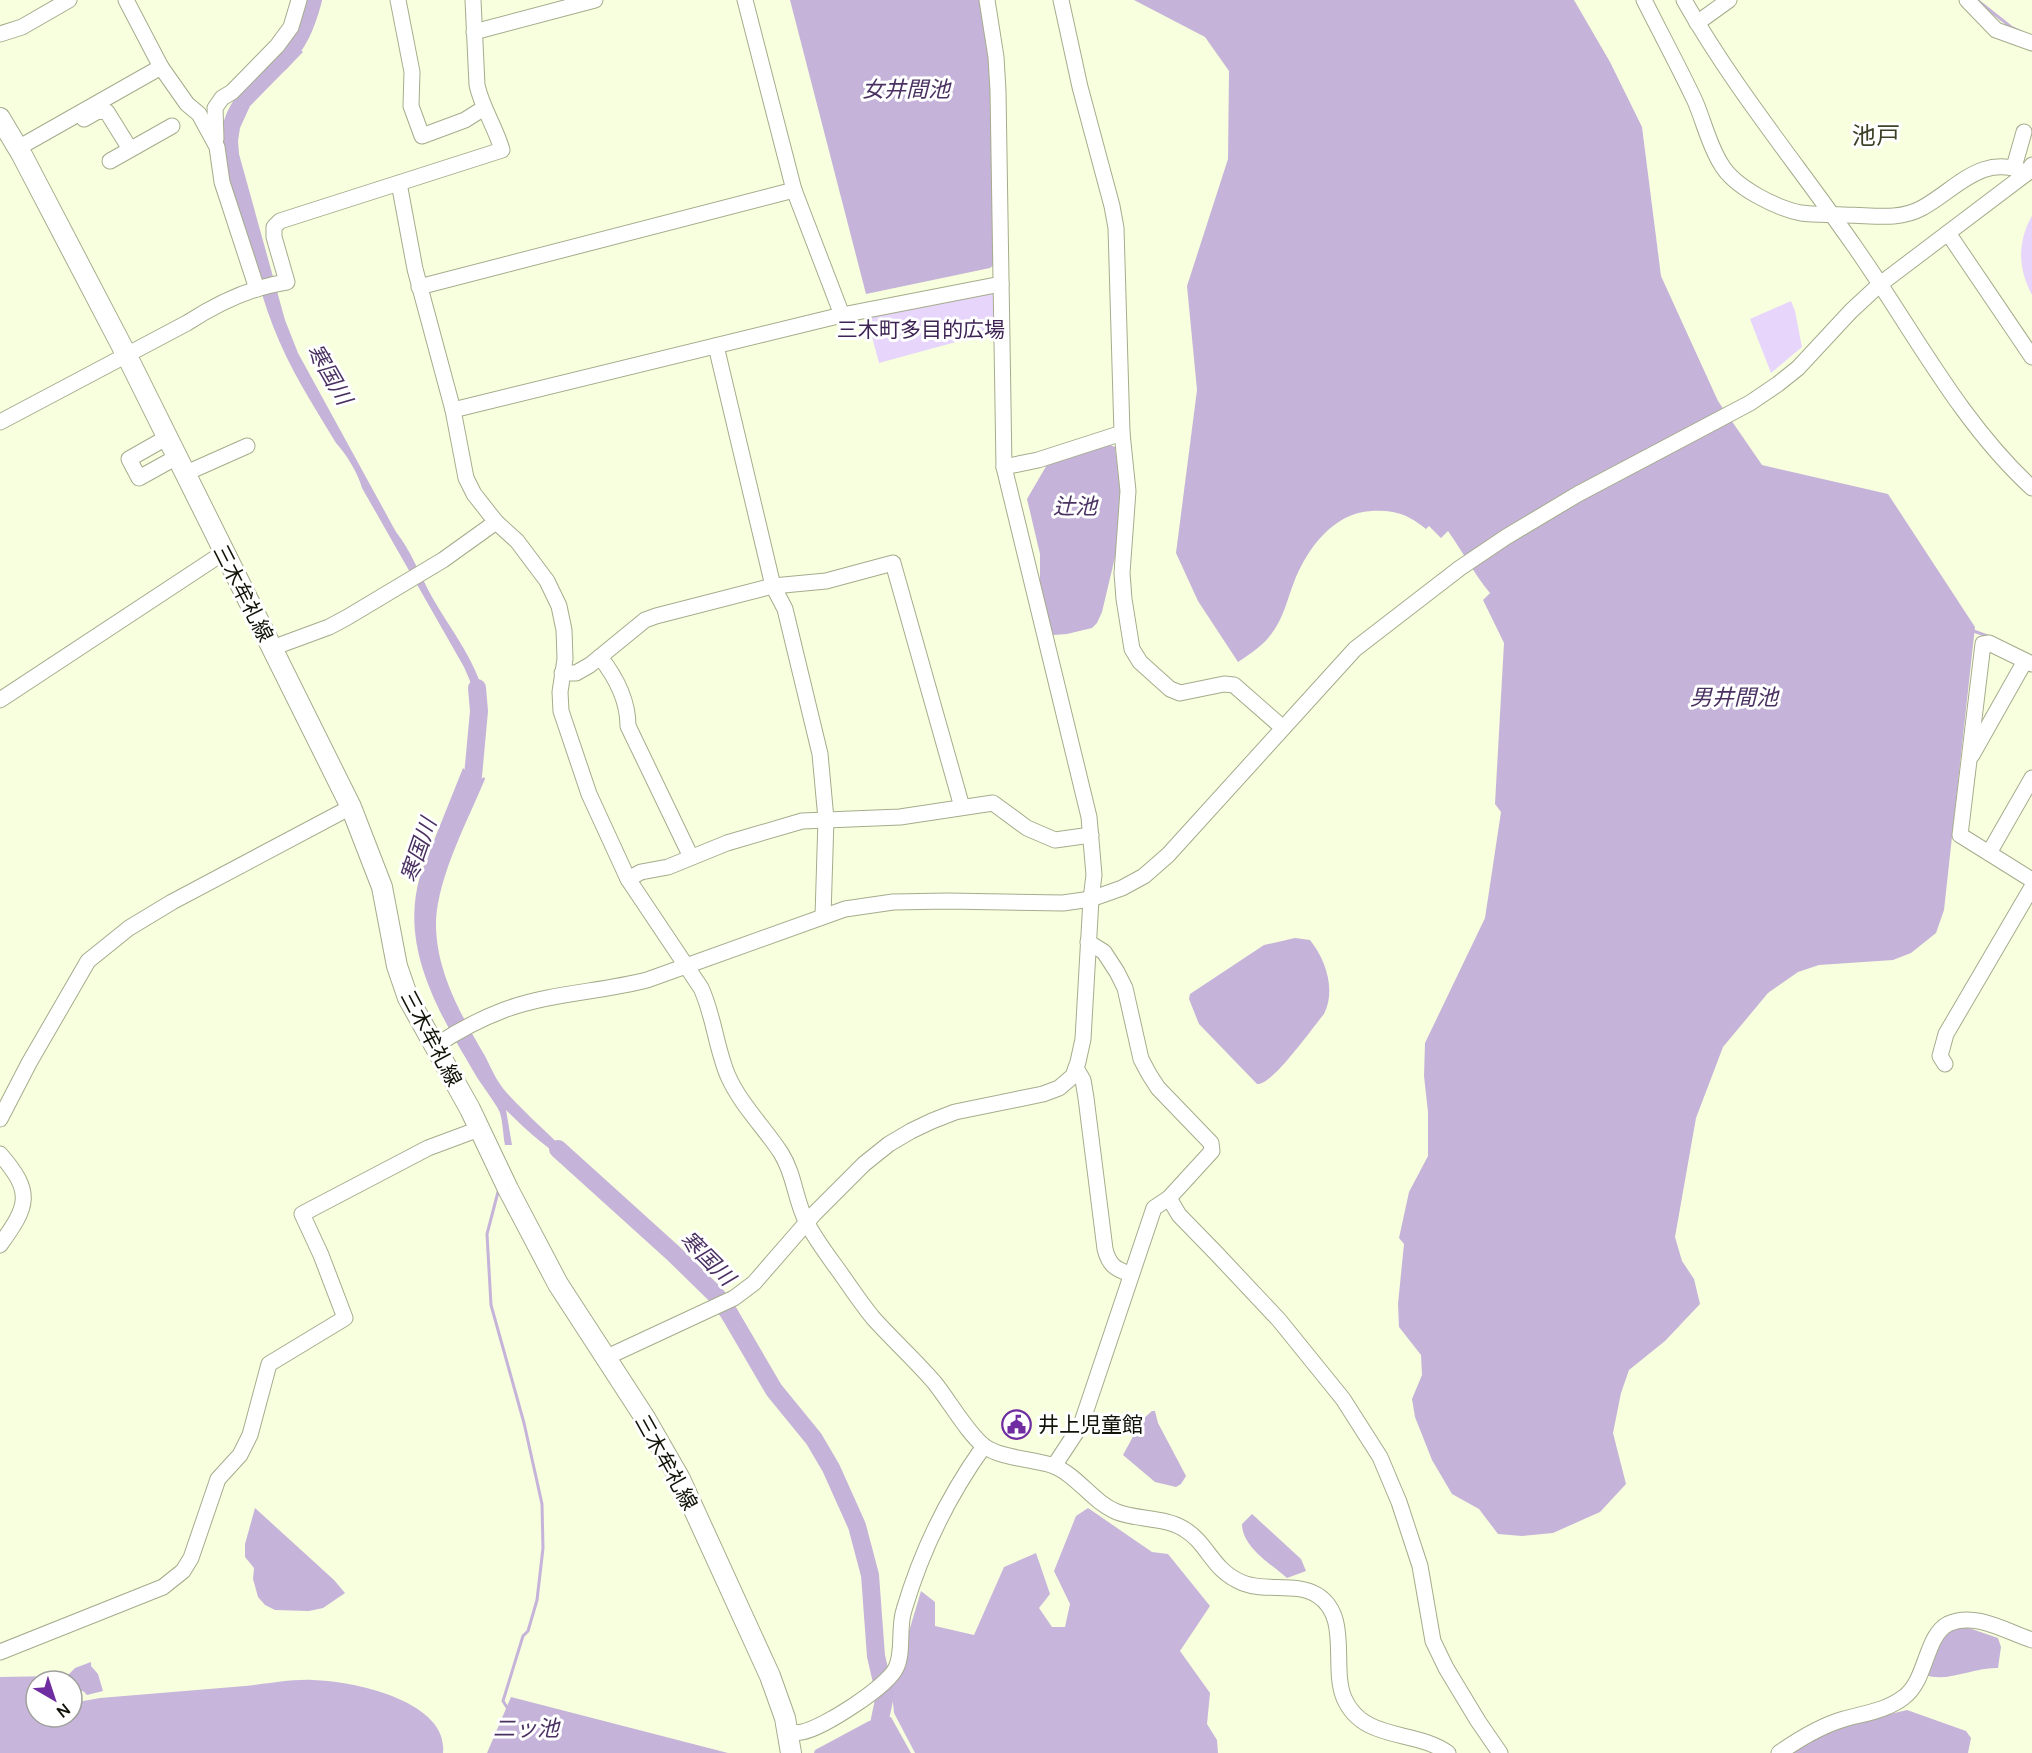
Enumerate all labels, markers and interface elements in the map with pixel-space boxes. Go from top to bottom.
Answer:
water label: 女井間池 [862,74,952,104]
district label: 池戸 [1852,118,1900,151]
park label: 三木町多目的広場 [837,315,1005,343]
water label: 寒国川 [301,338,360,412]
water label: 辻池 [1053,491,1099,521]
street label: 三木牟礼線 [208,540,280,646]
water label: 男井間池 [1690,682,1780,712]
water label: 寒国川 [393,812,444,886]
street label: 三木牟礼線 [395,985,469,1091]
water label: 寒国川 [674,1224,743,1293]
public building icon: 井上児童館 [1001,1408,1033,1440]
street label: 三木牟礼線 [629,1409,705,1515]
place label: 井上児童館 [1038,1410,1143,1438]
north arrow [24,1669,84,1729]
text: N [52,1698,75,1723]
water label: 二ッ池 [493,1713,561,1743]

